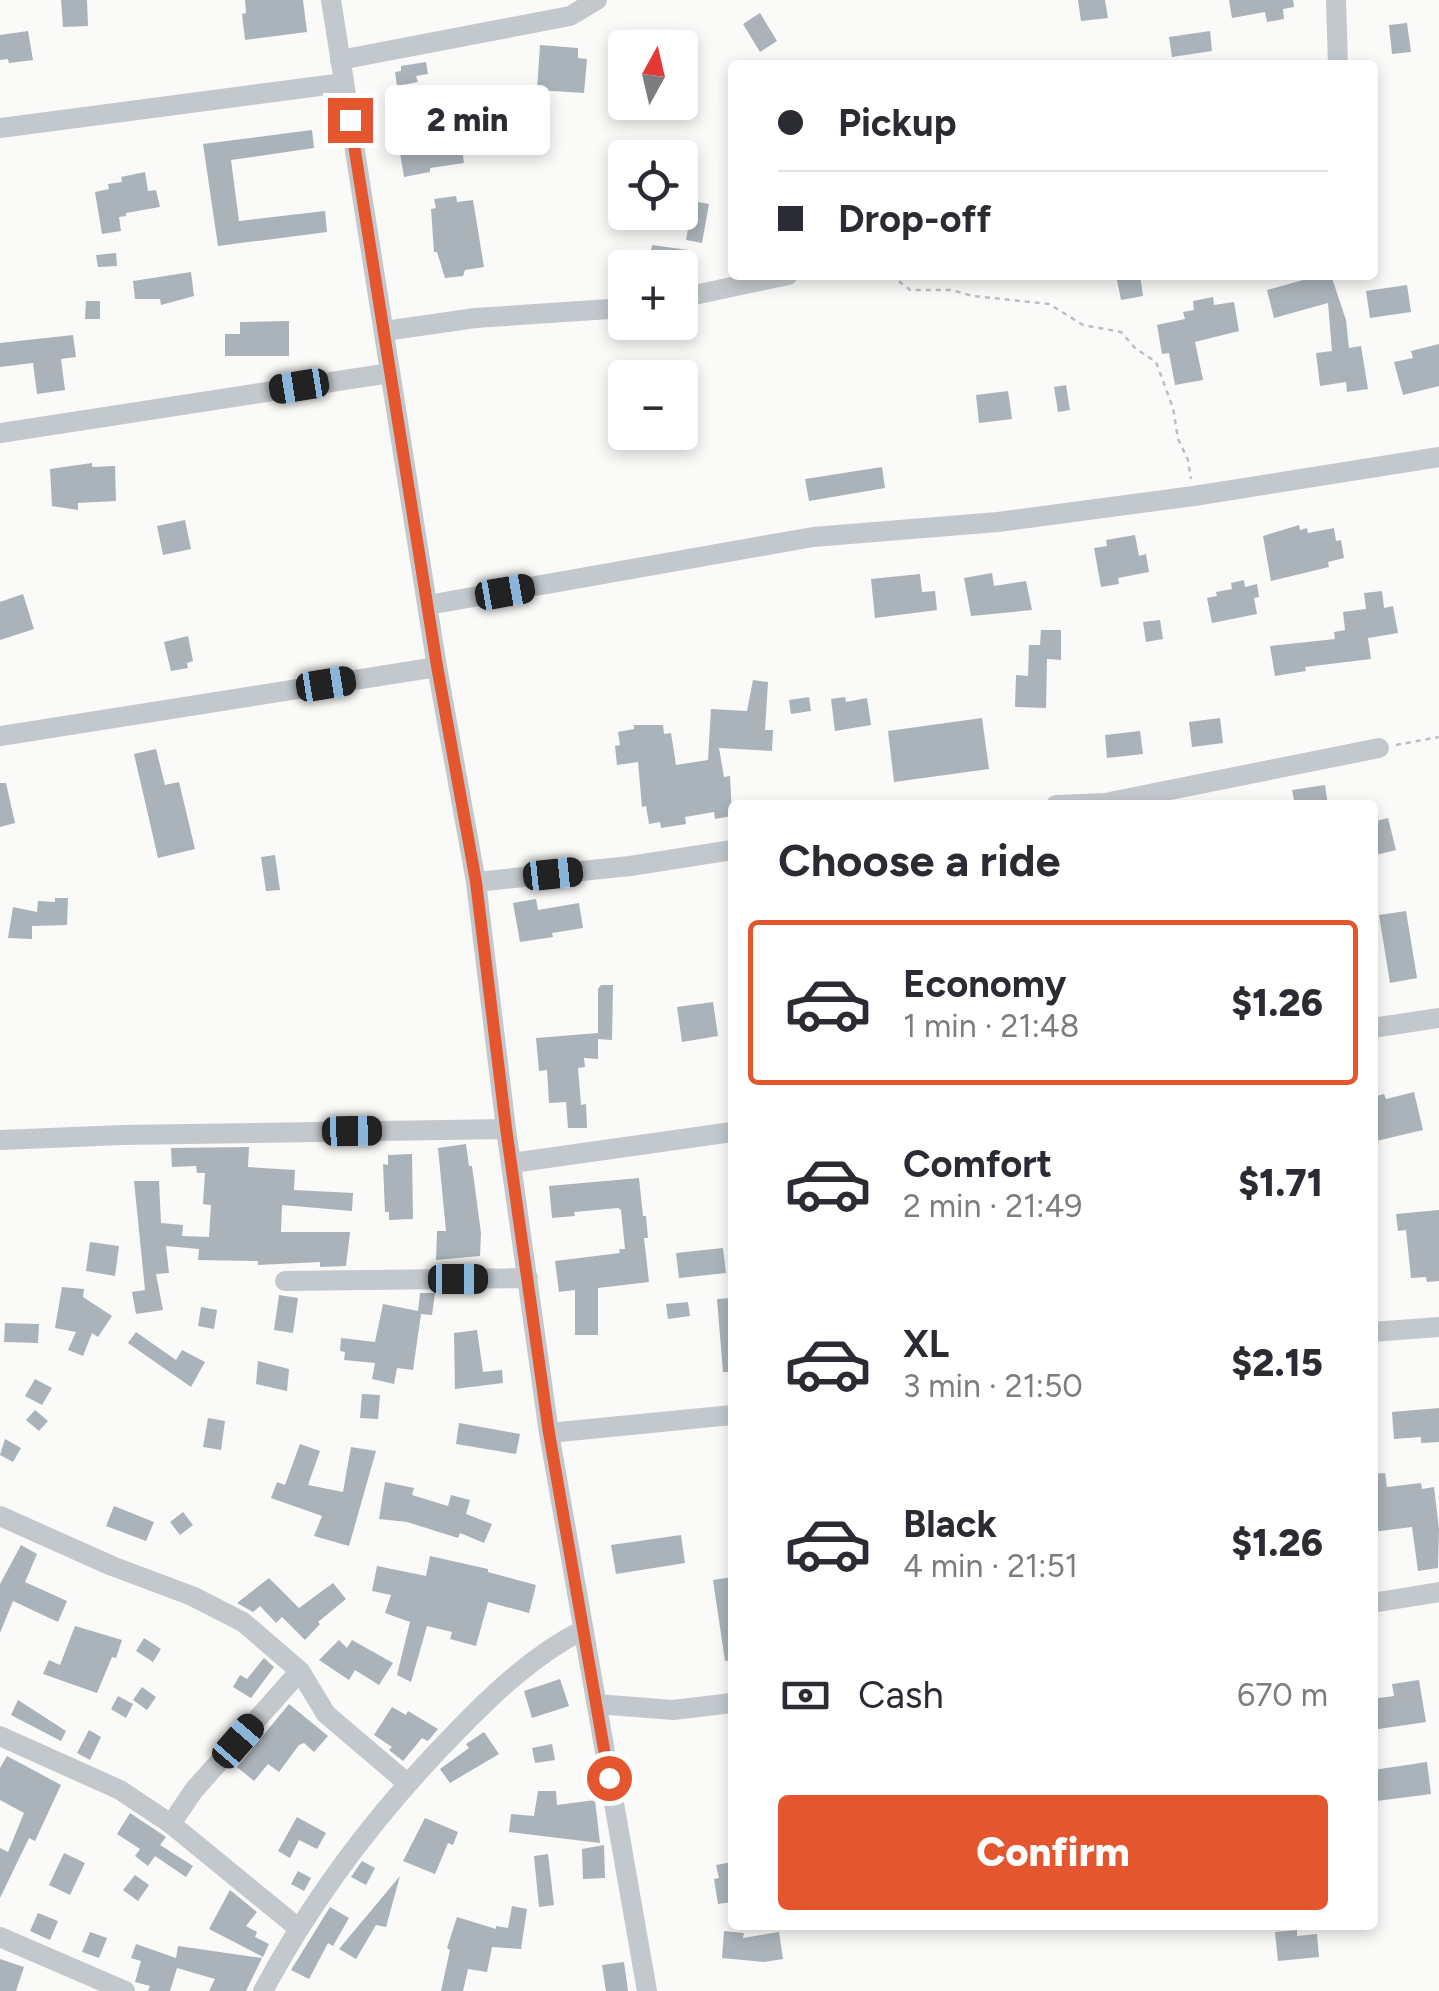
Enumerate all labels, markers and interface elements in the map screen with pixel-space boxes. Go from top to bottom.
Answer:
north arrow [608,30,698,120]
map controls [608,30,698,450]
callout: 2 min [385,85,550,155]
route end [328,98,373,143]
text: Pickup [838,100,956,146]
text: 2 min [427,101,508,139]
button: locate [608,140,698,230]
text: Drop-off [838,196,991,242]
button: + [608,250,698,340]
button: − [608,360,698,450]
car [267,366,331,406]
car [473,572,537,612]
car [294,664,358,704]
text: Choose a ride [778,833,1060,887]
car [522,856,584,892]
icon: car [783,958,873,1048]
text: Economy [903,961,1066,1007]
text: $1.26 [1231,980,1323,1026]
text: 1 min · 21:48 [903,1007,1079,1045]
car [322,1115,382,1147]
icon: car [783,1138,873,1228]
text: Comfort [903,1141,1052,1187]
text: $1.71 [1238,1160,1323,1206]
text: 2 min · 21:49 [903,1187,1082,1225]
car [428,1264,488,1294]
icon: car [783,1318,873,1408]
text: XL [903,1321,949,1367]
text: $2.15 [1231,1340,1323,1386]
text: 3 min · 21:50 [903,1367,1083,1405]
icon: car [783,1498,873,1588]
text: Black [903,1501,997,1547]
text: $1.26 [1231,1520,1323,1566]
text: 4 min · 21:51 [903,1547,1078,1585]
icon: cash [778,1668,833,1723]
text: Cash [858,1672,944,1718]
text: 670 m [1237,1676,1328,1714]
car [207,1709,269,1773]
route start [587,1756,632,1801]
button: Confirm [778,1795,1328,1910]

